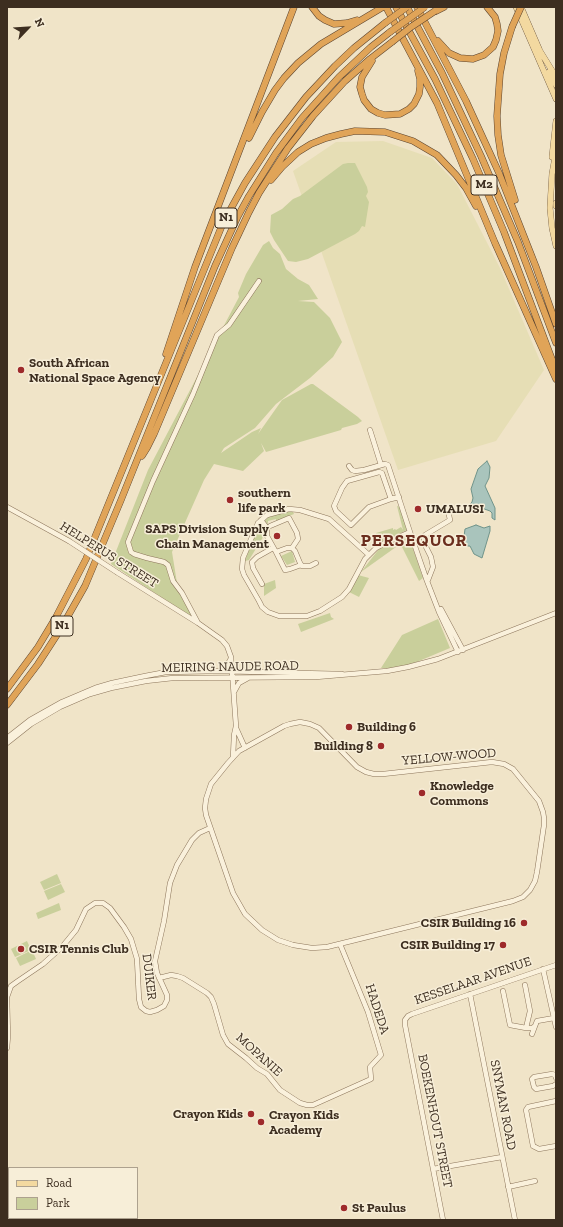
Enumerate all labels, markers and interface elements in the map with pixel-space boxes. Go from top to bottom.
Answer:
north arrow [8,8,48,48]
text: N [32,16,47,29]
road number: M2 [471,175,497,195]
road number: N1 [215,208,237,228]
place label: South African National Space Agency [29,355,161,386]
marker: South African National Space Agency [16,365,26,375]
place label: southern life park [238,485,291,516]
marker: southern life park [225,495,235,505]
place label: UMALUSI [426,501,484,517]
marker: UMALUSI [413,504,423,514]
street label: HELPERUS STREET [57,518,161,592]
place label: SAPS Division Supply Chain Management [145,521,269,552]
marker: SAPS Division Supply Chain Management [272,531,282,541]
district label: PERSEQUOR [361,531,467,551]
road number: N1 [51,616,73,636]
street label: MEIRING NAUDE ROAD [161,658,299,676]
place label: Building 6 [357,719,416,735]
marker: Building 6 [344,722,354,732]
place label: Building 8 [314,738,373,754]
marker: Building 8 [376,741,386,751]
street label: YELLOW-WOOD [401,745,497,769]
place label: Knowledge Commons [430,778,494,809]
marker: Knowledge Commons [417,788,427,798]
place label: CSIR Building 16 [421,915,516,931]
marker: CSIR Building 16 [519,918,529,928]
place label: CSIR Building 17 [401,937,495,953]
marker: CSIR Building 17 [498,940,508,950]
place label: CSIR Tennis Club [29,941,129,957]
marker: CSIR Tennis Club [16,944,26,954]
street label: DUIKER [138,953,160,1001]
street label: KESSELAAR AVENUE [413,954,533,1008]
street label: HADEDA [362,982,392,1036]
street label: MOPANIE [232,1030,286,1080]
street label: BOEKENHOUT STREET [414,1053,456,1189]
street label: SNYMAN ROAD [487,1059,519,1151]
place label: Crayon Kids [173,1106,243,1122]
place label: Crayon Kids Academy [269,1107,339,1138]
marker: Crayon Kids [246,1109,256,1119]
marker: Crayon Kids Academy [256,1117,266,1127]
legend [8,1167,138,1219]
text: Road [46,1176,72,1190]
text: Park [46,1196,70,1210]
place label: St Paulus [352,1200,406,1216]
marker: St Paulus [339,1203,349,1213]

